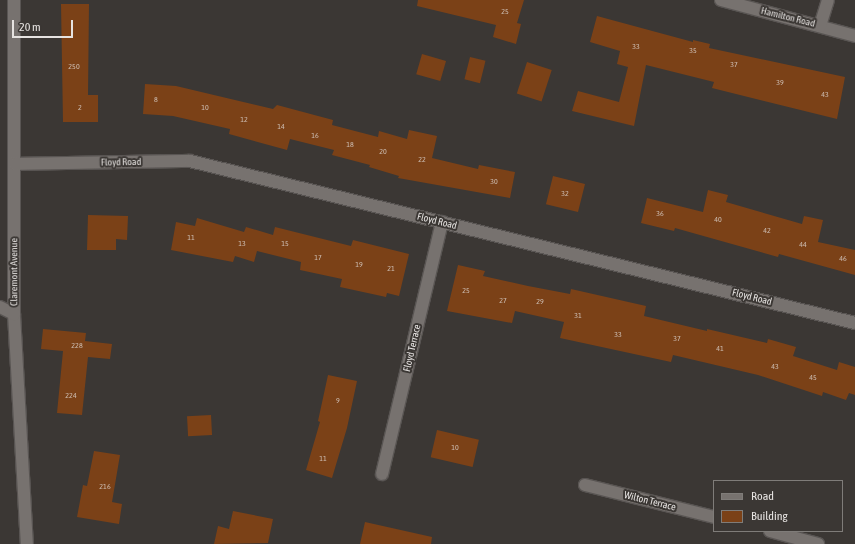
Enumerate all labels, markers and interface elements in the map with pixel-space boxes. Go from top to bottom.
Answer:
street label: Hamilton Road [760,4,816,30]
house number: 25 [501,7,509,17]
scale bar [14,12,75,38]
text: 20 m [19,20,41,34]
house number: 33 [632,42,640,52]
house number: 35 [689,46,697,56]
house number: 37 [730,60,738,70]
house number: 250 [68,62,80,72]
house number: 39 [776,78,784,88]
house number: 43 [821,90,829,100]
house number: 8 [154,95,158,105]
house number: 2 [78,103,82,113]
house number: 10 [201,103,209,113]
house number: 12 [240,115,248,125]
house number: 14 [277,122,285,132]
house number: 16 [311,131,319,141]
house number: 18 [346,140,354,150]
house number: 20 [379,147,387,157]
house number: 22 [418,155,426,165]
street label: Floyd Road [101,156,141,168]
house number: 30 [490,177,498,187]
house number: 32 [561,189,569,199]
house number: 36 [656,209,664,219]
street label: Floyd Road [416,210,458,232]
house number: 40 [714,215,722,225]
house number: 42 [763,226,771,236]
house number: 11 [187,233,195,243]
street label: Claremont Avenue [8,238,20,306]
house number: 13 [238,239,246,249]
house number: 15 [281,239,289,249]
house number: 44 [799,240,807,250]
house number: 17 [314,253,322,263]
house number: 46 [839,254,847,264]
house number: 19 [355,260,363,270]
house number: 21 [387,264,395,274]
house number: 25 [462,286,470,296]
street label: Floyd Road [731,286,773,308]
house number: 27 [499,296,507,306]
house number: 29 [536,297,544,307]
house number: 31 [574,311,582,321]
street label: Floyd Terrace [401,323,423,373]
house number: 33 [614,330,622,340]
house number: 37 [673,334,681,344]
house number: 228 [71,341,83,351]
house number: 41 [716,344,724,354]
house number: 43 [771,362,779,372]
house number: 45 [809,373,817,383]
house number: 224 [65,391,77,401]
house number: 9 [336,396,340,406]
house number: 10 [451,443,459,453]
house number: 11 [319,454,327,464]
legend [713,480,843,532]
house number: 216 [99,482,111,492]
street label: Wilton Terrace [623,489,677,513]
text: Road [751,489,774,503]
text: Building [751,509,788,523]

